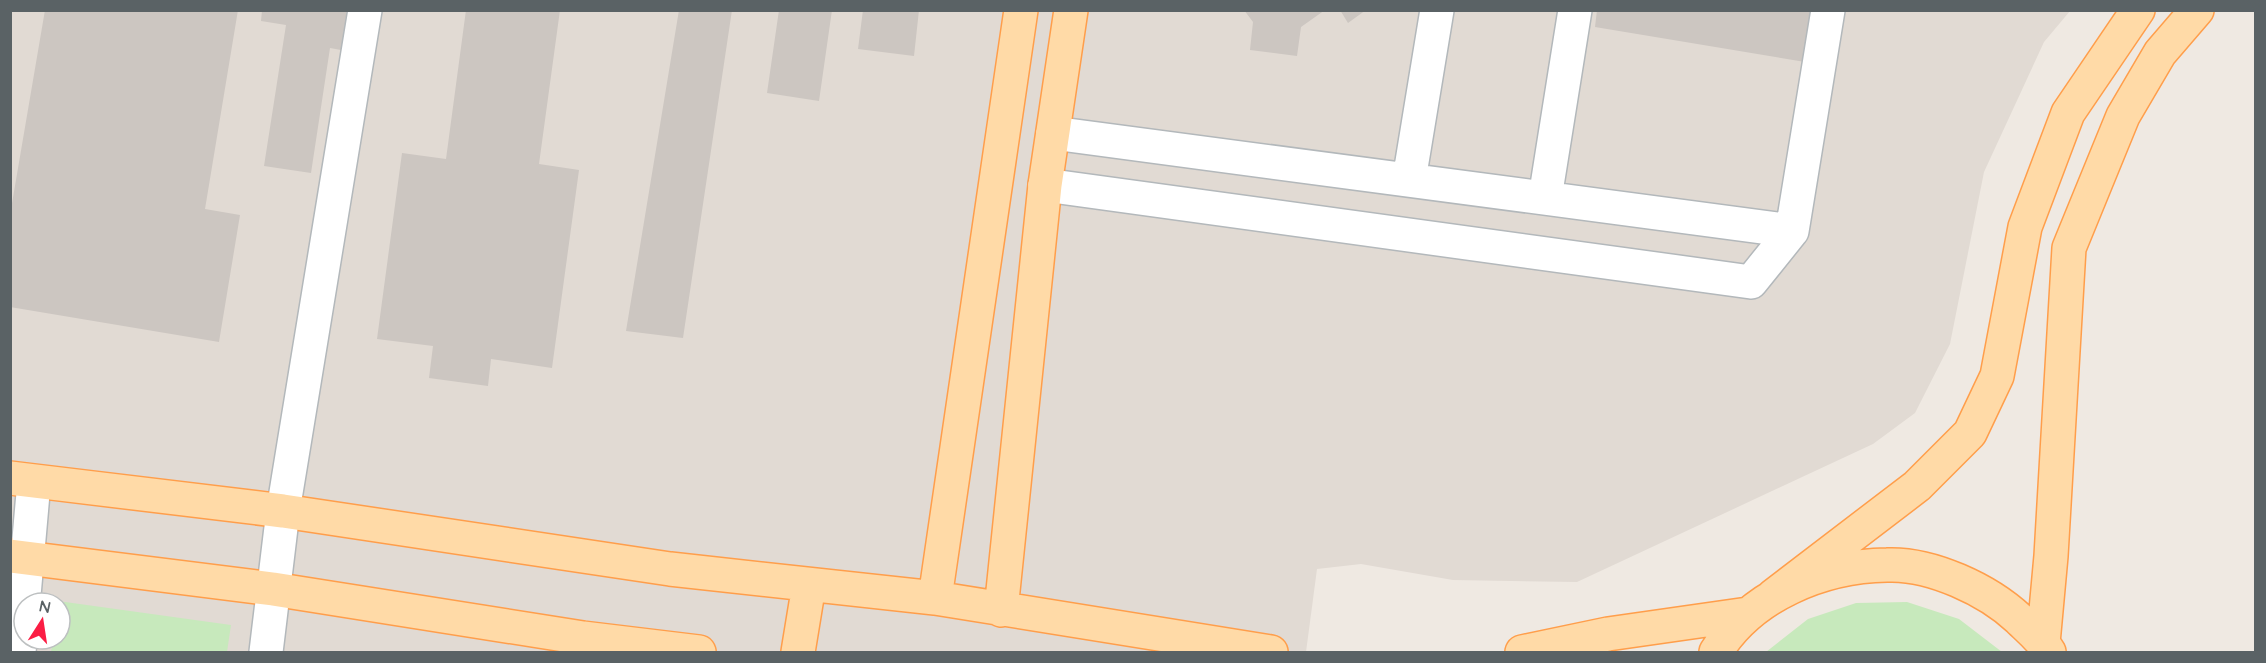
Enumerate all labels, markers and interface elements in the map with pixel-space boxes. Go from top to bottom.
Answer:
north arrow [12,591,72,651]
text: N [37,595,53,617]

